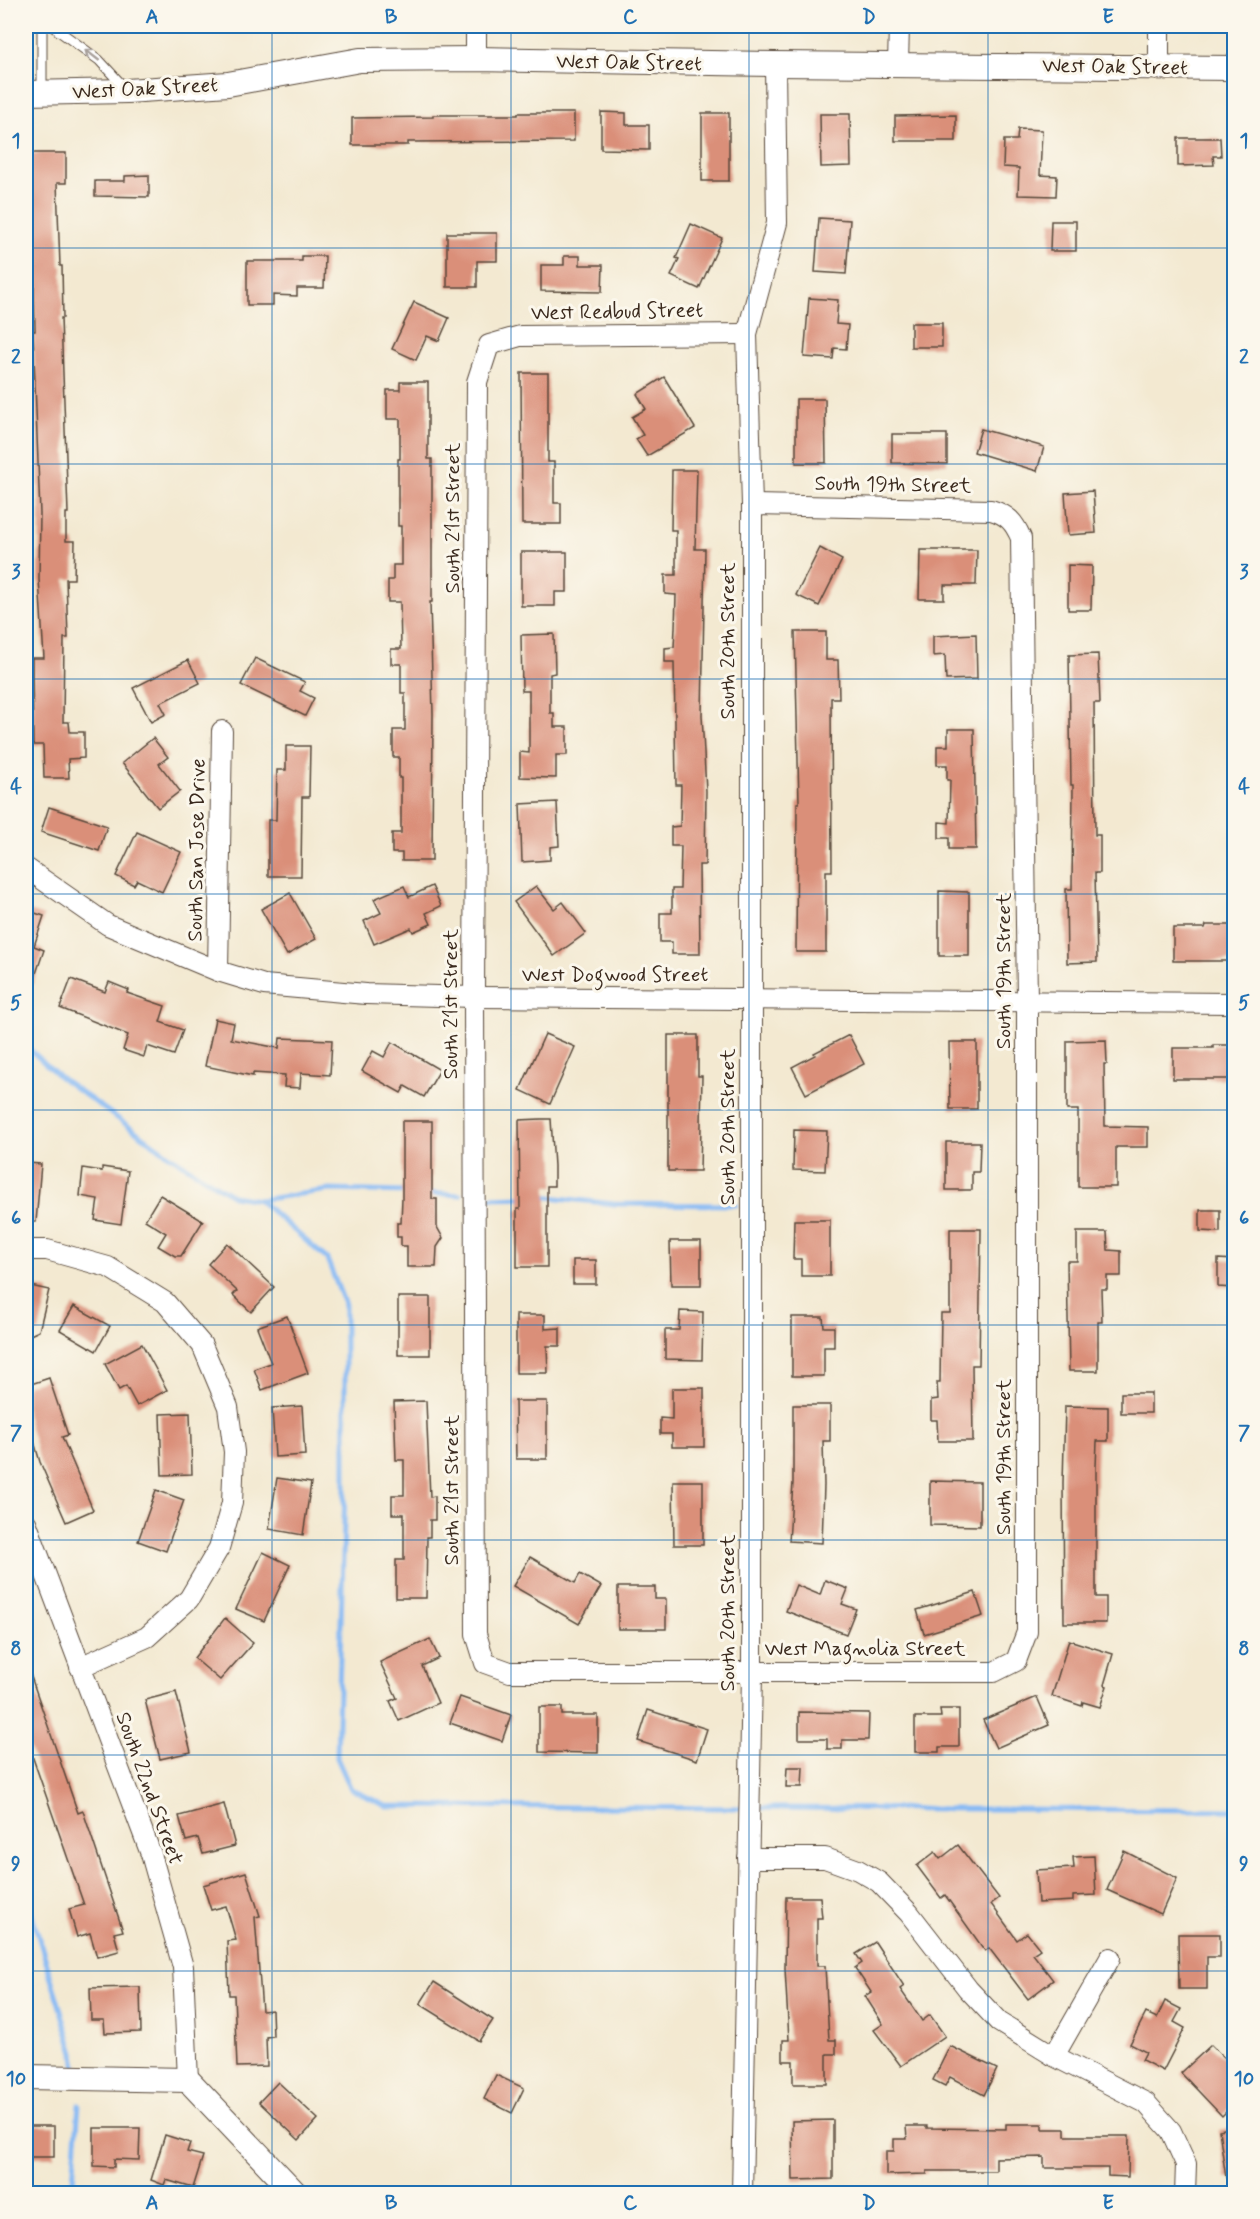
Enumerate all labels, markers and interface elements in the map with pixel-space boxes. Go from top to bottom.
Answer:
text: A [145,4,159,31]
text: B [385,4,398,31]
text: C [623,4,638,31]
text: D [862,4,876,31]
text: E [1102,4,1114,31]
street label: West Oak Street [556,48,702,78]
one-way arrow [85,49,101,62]
street label: West Oak Street [1042,52,1188,82]
street label: West Oak Street [71,71,219,107]
text: 1 [12,128,20,155]
text: 1 [1240,128,1248,155]
street label: West Redbud Street [531,296,704,328]
text: 2 [11,344,21,371]
text: 2 [1239,344,1249,371]
street label: South 21st Street [439,442,467,593]
street label: South 19th Street [814,470,972,500]
text: 3 [11,559,21,586]
text: 3 [1239,559,1249,586]
street label: South 20th Street [714,562,742,720]
street label: South San Jose Drive [181,758,213,942]
text: 4 [10,774,22,801]
text: 4 [1238,774,1250,801]
street label: South 19th Street [990,892,1018,1049]
street label: South 21st Street [437,928,465,1079]
street label: West Dogwood Street [522,961,708,991]
text: 5 [10,990,22,1017]
text: 5 [1238,990,1250,1017]
street label: South 20th Street [714,1048,742,1206]
text: 6 [11,1205,21,1232]
text: 6 [1239,1205,1249,1232]
street label: South 19th Street [990,1378,1018,1535]
street label: South 21st Street [438,1414,466,1565]
text: 7 [10,1420,22,1447]
text: 7 [1238,1420,1250,1447]
street label: South 20th Street [714,1534,742,1692]
street label: West Magnolia Street [765,1635,966,1665]
text: 8 [10,1636,22,1663]
text: 8 [1238,1636,1250,1663]
street label: South 22nd Street [108,1708,190,1869]
text: 9 [11,1851,21,1878]
text: 9 [1239,1851,1249,1878]
text: 10 [6,2066,26,2093]
text: 10 [1234,2066,1254,2093]
text: A [145,2190,159,2217]
text: B [385,2190,398,2217]
text: C [623,2190,638,2217]
text: D [862,2190,876,2217]
text: E [1102,2190,1114,2217]

